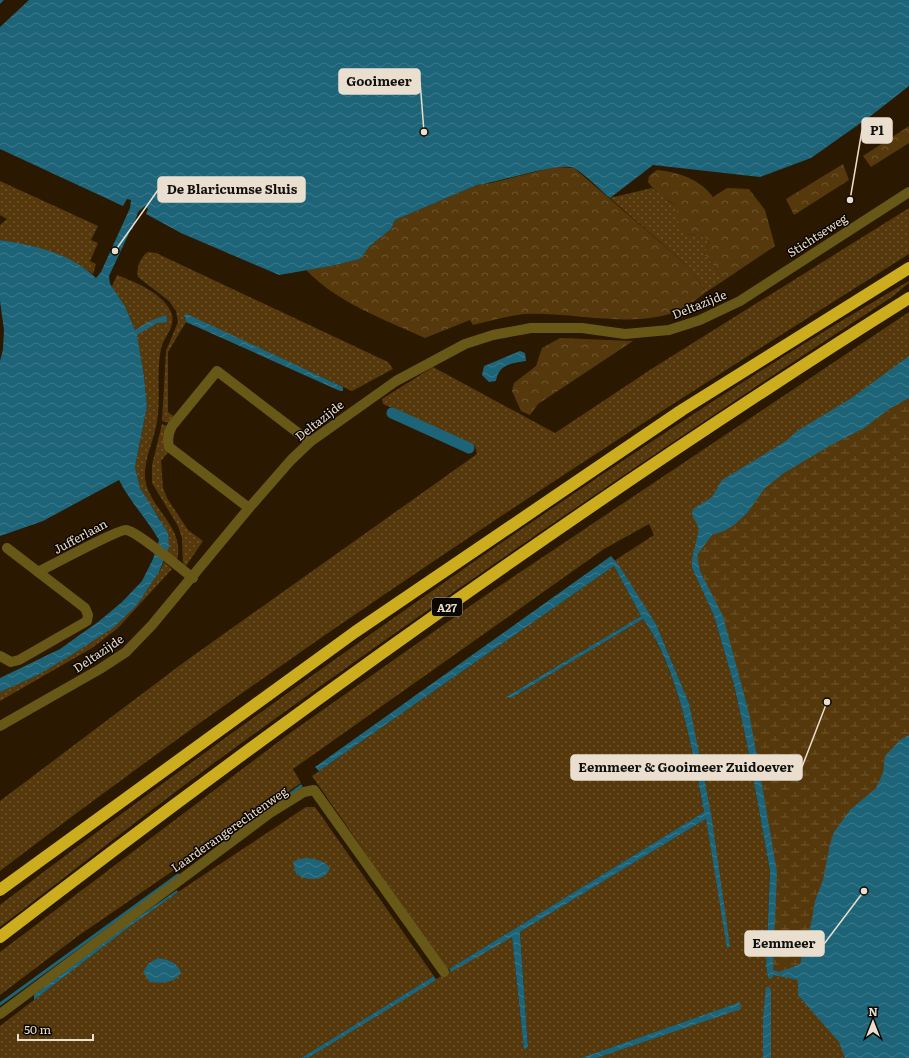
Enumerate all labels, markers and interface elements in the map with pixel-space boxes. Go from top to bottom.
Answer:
callout: Gooimeer [339,69,420,94]
text: Gooimeer [346,71,412,90]
callout: P1 [862,118,892,143]
text: P1 [870,120,885,139]
callout: De Blaricumse Sluis [158,177,305,202]
text: De Blaricumse Sluis [167,179,298,198]
street label: Stichtseweg [783,209,851,261]
street label: Deltazijde [669,285,729,323]
street label: Deltazijde [291,395,347,445]
street label: Jufferlaan [50,514,110,558]
road number: A27 [432,598,462,616]
street label: Deltazijde [69,630,127,676]
callout: Eemmeer & Gooimeer Zuidoever [571,755,802,780]
text: Eemmeer & Gooimeer Zuidoever [578,757,794,776]
street label: Laarderangerechtenweg [167,782,291,876]
callout: Eemmeer [745,931,824,956]
text: Eemmeer [752,933,816,952]
north arrow [853,1002,893,1042]
text: N [868,1003,878,1019]
scale bar [18,1016,93,1042]
text: 50 m [24,1020,51,1038]

